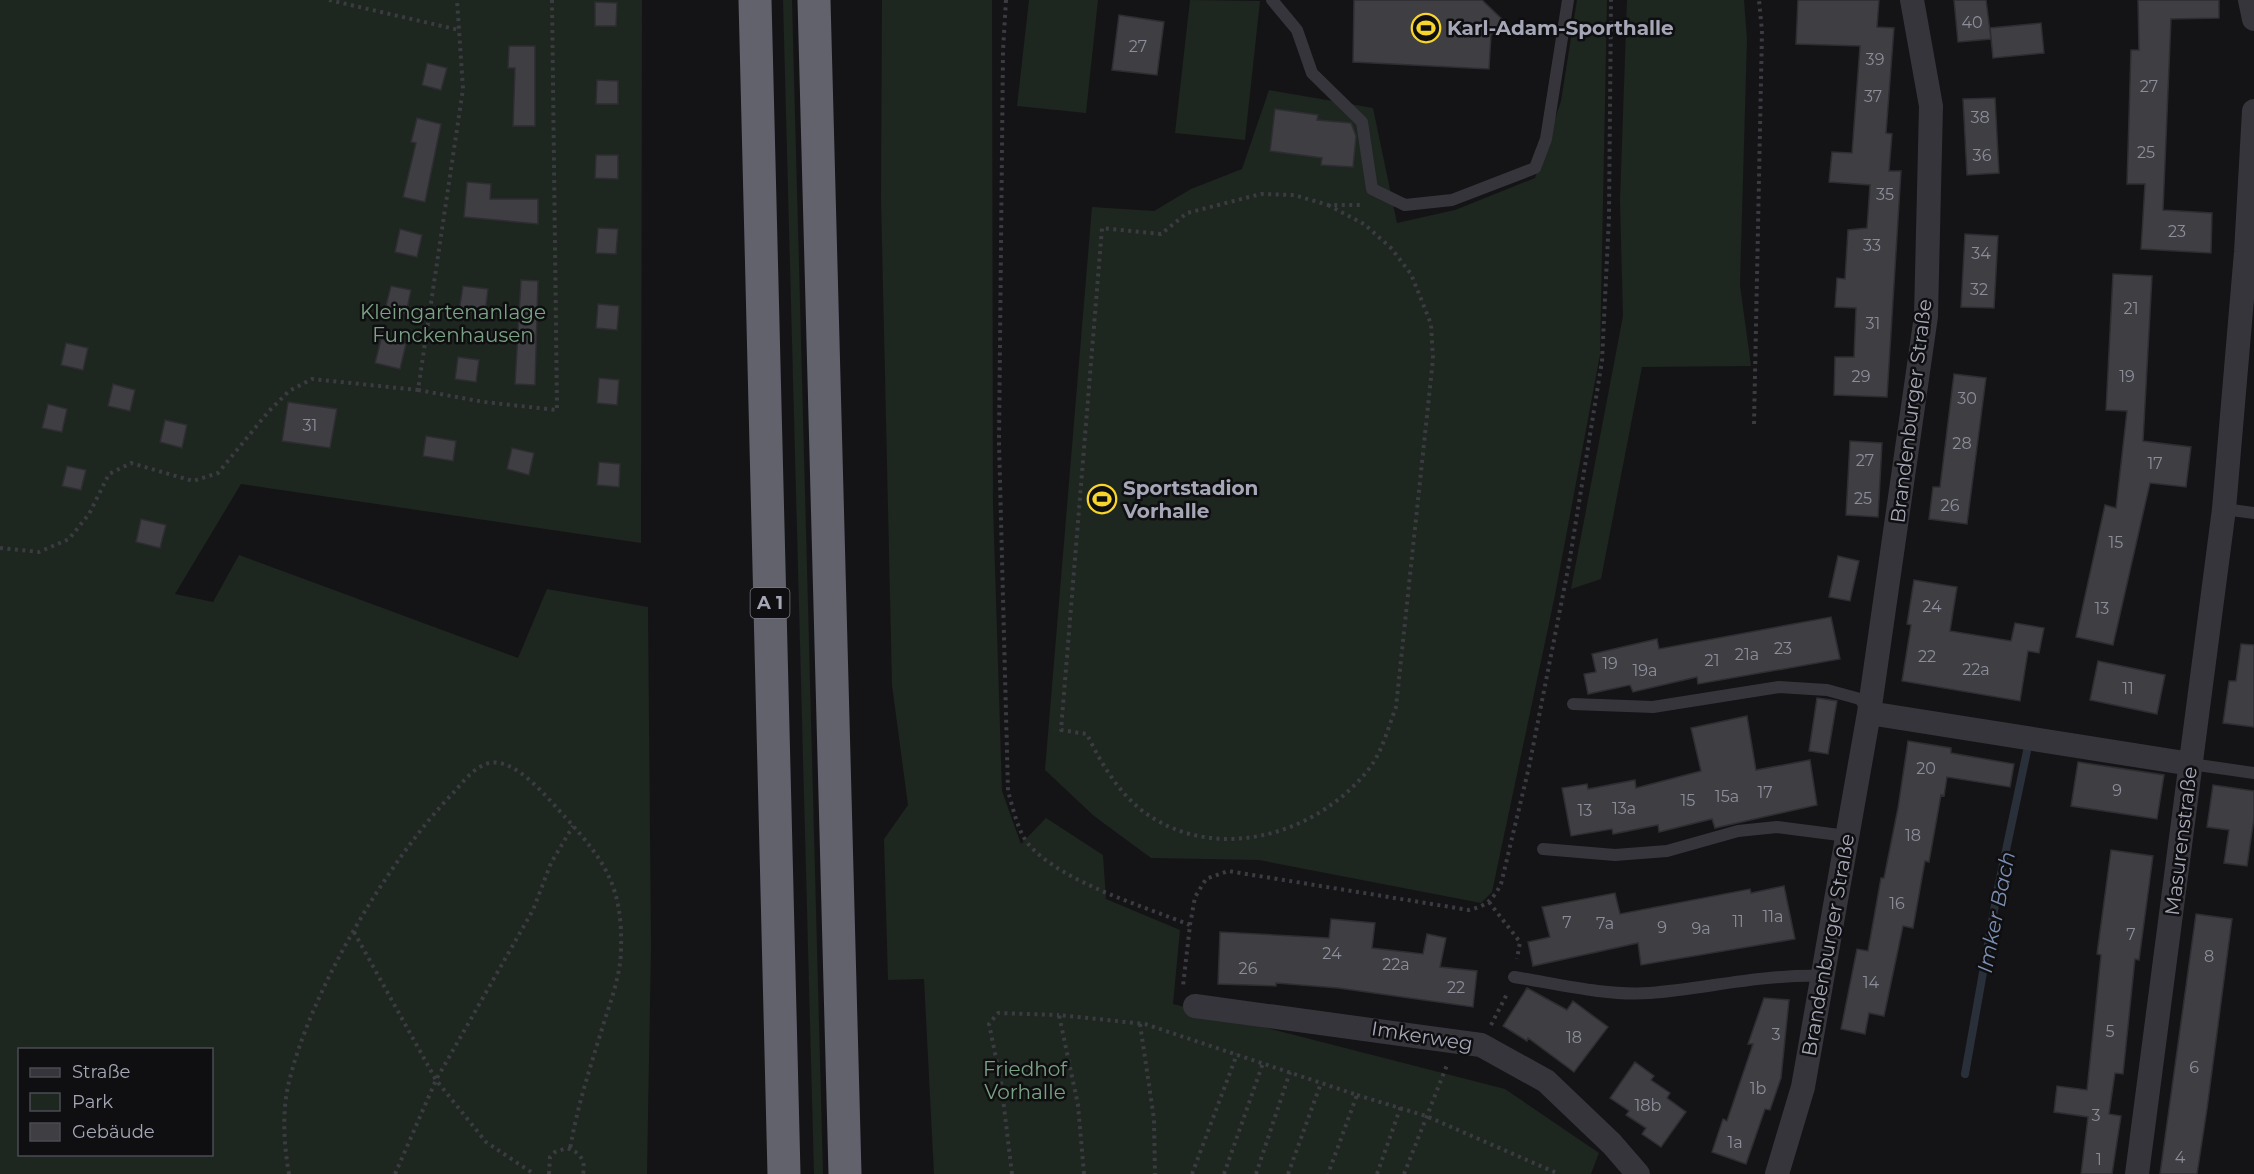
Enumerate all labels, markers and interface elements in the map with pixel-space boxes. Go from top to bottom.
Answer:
sports icon: Karl-Adam-Sporthalle [1410,12,1442,44]
house number: 40 [1961,13,1983,32]
place label: Karl-Adam-Sporthalle [1447,16,1674,40]
house number: 27 [1129,37,1147,56]
house number: 39 [1866,50,1884,69]
house number: 27 [2140,77,2158,96]
house number: 37 [1864,87,1882,106]
house number: 38 [1970,108,1990,127]
house number: 25 [2137,143,2155,162]
house number: 36 [1973,146,1992,165]
house number: 35 [1876,185,1894,204]
house number: 23 [2168,222,2186,241]
house number: 33 [1863,236,1881,255]
house number: 34 [1971,244,1991,263]
house number: 32 [1970,280,1988,299]
street label: Brandenburger Straße [1885,298,1937,524]
house number: 21 [2124,299,2138,318]
park label: Kleingartenanlage Funckenhausen [360,300,546,347]
house number: 31 [1866,314,1880,333]
house number: 29 [1852,367,1870,386]
house number: 19 [2119,367,2135,386]
house number: 30 [1957,389,1977,408]
house number: 31 [303,416,317,435]
house number: 28 [1952,434,1972,453]
house number: 27 [1856,451,1874,470]
house number: 17 [2147,454,2163,473]
place label: Sportstadion Vorhalle [1122,476,1258,523]
sports icon: Sportstadion Vorhalle [1086,483,1118,515]
house number: 25 [1854,489,1872,508]
house number: 26 [1941,496,1960,515]
house number: 15 [2109,533,2123,552]
road number: A 1 [750,588,790,618]
house number: 24 [1922,597,1942,616]
house number: 13 [2095,599,2109,618]
house number: 23 [1774,639,1792,658]
house number: 21a [1735,645,1759,664]
house number: 22 [1918,647,1936,666]
house number: 21 [1705,651,1719,670]
house number: 19 [1602,654,1618,673]
house number: 22a [1962,660,1990,679]
house number: 19a [1633,661,1657,680]
house number: 11 [2122,679,2134,698]
house number: 20 [1916,759,1936,778]
street label: Masurenstraße [2160,765,2202,917]
house number: 9 [2112,781,2122,800]
house number: 17 [1757,783,1773,802]
house number: 15a [1715,787,1739,806]
house number: 15 [1681,791,1695,810]
house number: 13a [1612,799,1636,818]
house number: 13 [1578,801,1592,820]
house number: 18 [1905,826,1921,845]
street label: Brandenburger Straße [1797,832,1859,1058]
water label: Imker Bach [1972,849,2020,975]
house number: 16 [1889,894,1905,913]
house number: 11a [1763,907,1784,926]
house number: 11 [1732,912,1744,931]
house number: 7 [1562,913,1572,932]
house number: 7a [1596,914,1614,933]
house number: 9 [1657,918,1667,937]
house number: 9a [1691,919,1711,938]
house number: 7 [2126,925,2136,944]
house number: 24 [1322,944,1342,963]
house number: 8 [2204,947,2214,966]
house number: 22a [1382,955,1410,974]
house number: 26 [1239,959,1258,978]
house number: 14 [1863,973,1880,992]
house number: 22 [1447,978,1465,997]
street label: Imkerweg [1370,1016,1474,1056]
house number: 5 [2105,1022,2115,1041]
house number: 3 [1771,1025,1781,1044]
house number: 18 [1566,1028,1582,1047]
legend [18,1048,213,1156]
park label: Friedhof Vorhalle [983,1057,1068,1104]
house number: 6 [2189,1058,2199,1077]
text: Straße [72,1061,131,1083]
house number: 1b [1750,1079,1766,1098]
text: Park [72,1091,113,1113]
house number: 18b [1635,1096,1662,1115]
house number: 3 [2091,1106,2101,1125]
text: Gebäude [72,1121,155,1143]
house number: 1a [1727,1133,1743,1152]
house number: 4 [2175,1148,2186,1167]
house number: 1 [2096,1150,2102,1169]

